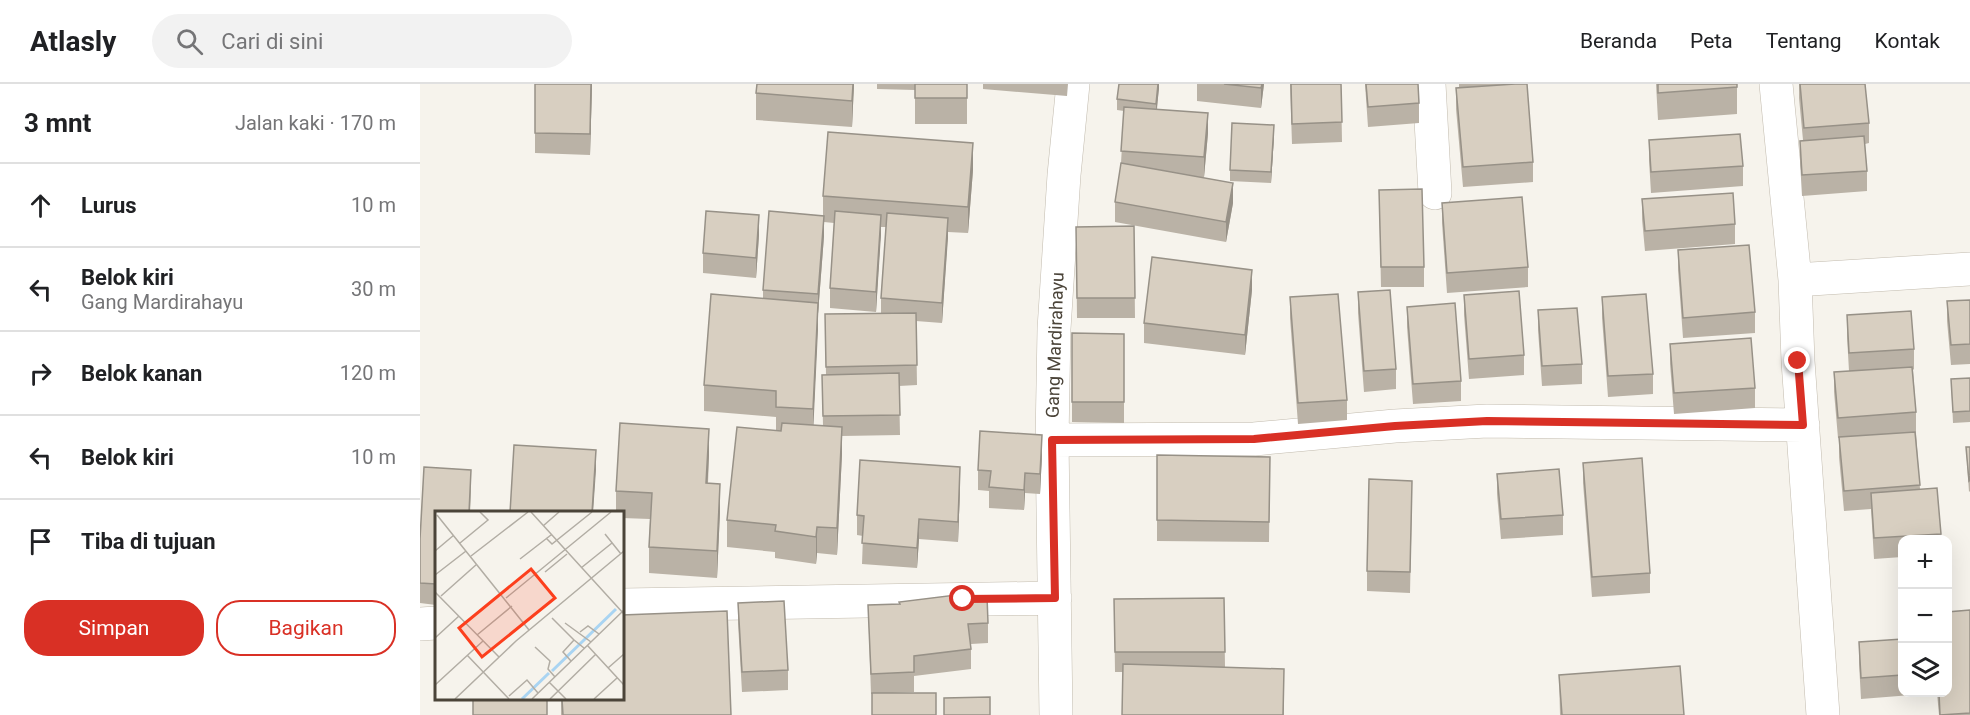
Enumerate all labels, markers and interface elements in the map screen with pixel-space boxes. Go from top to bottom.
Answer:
search box [152,14,572,68]
text: Atlasly [30,25,116,58]
icon: search [173,25,206,58]
text: Cari di sini [221,29,323,54]
text: Beranda [1580,29,1657,53]
text: Peta [1690,29,1733,53]
text: Tentang [1766,29,1842,53]
text: Kontak [1875,29,1940,53]
text: 3 mnt [24,108,91,138]
text: Jalan kaki · 170 m [235,111,396,135]
icon: ahead [24,189,57,222]
text: Lurus [81,193,137,218]
text: 10 m [351,193,396,217]
text: Belok kiri [81,265,174,290]
street label: Gang Mardirahayu [1041,272,1068,418]
icon: left [24,273,57,306]
text: 30 m [351,277,396,301]
text: Gang Mardirahayu [81,290,243,314]
route end [1784,347,1810,373]
icon: right [24,357,57,390]
text: Belok kanan [81,361,202,386]
text: 120 m [340,361,396,385]
icon: left [24,441,57,474]
text: Belok kiri [81,445,174,470]
text: 10 m [351,445,396,469]
inset map [435,511,624,700]
icon: arrive [24,525,57,558]
text: Tiba di tujuan [81,529,216,554]
map controls [1898,535,1952,697]
button: + [1898,535,1952,589]
route start [949,585,975,611]
button: − [1898,589,1952,643]
button: Simpan [24,600,204,656]
button: Bagikan [216,600,396,656]
button: layers [1898,643,1952,697]

